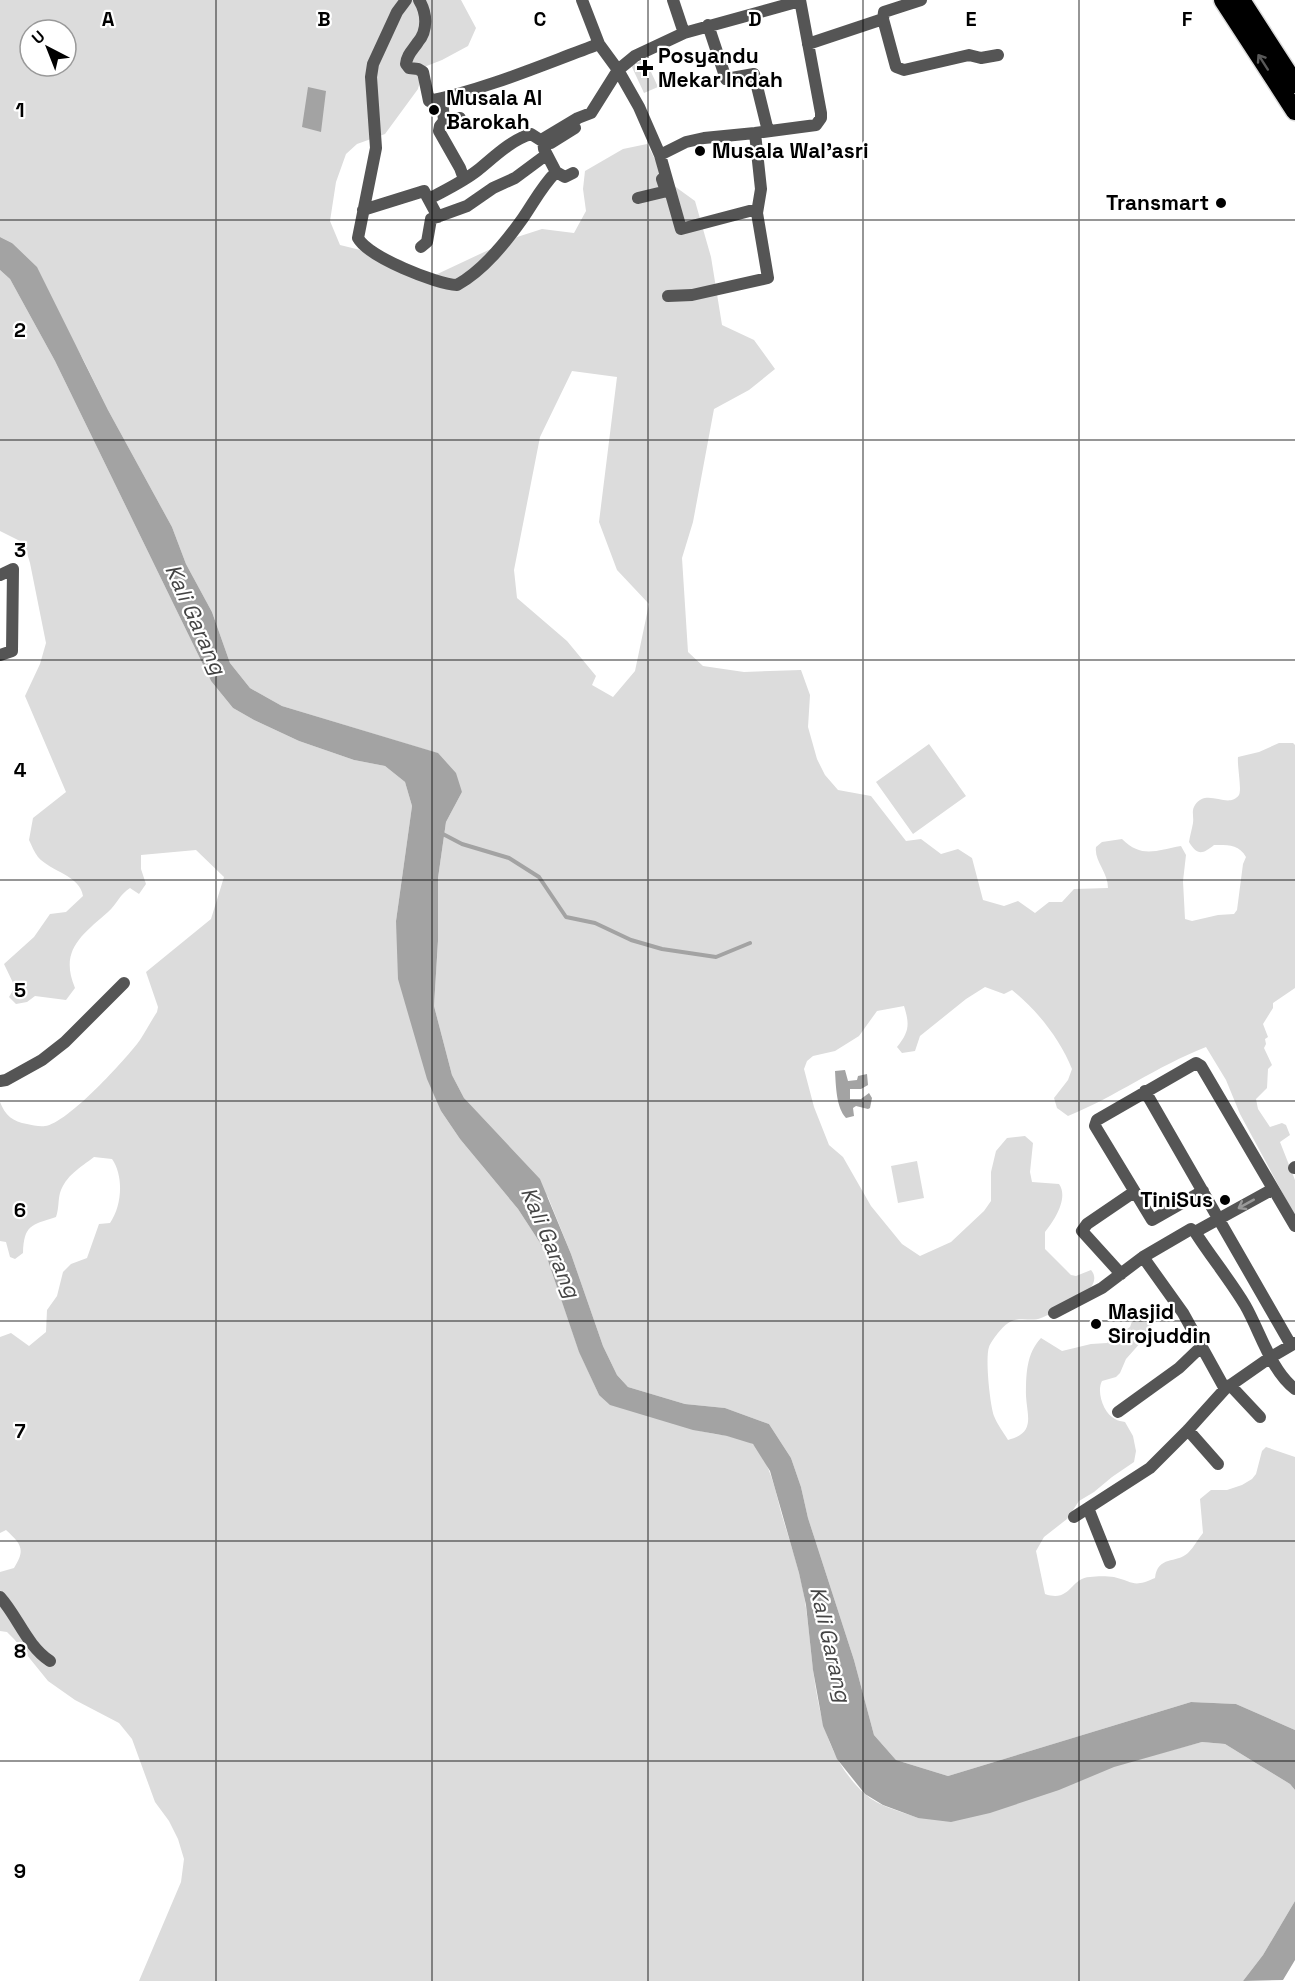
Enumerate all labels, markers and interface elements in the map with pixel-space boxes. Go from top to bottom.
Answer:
text: A [102,6,115,32]
text: B [317,6,331,32]
text: C [534,6,547,32]
text: D [748,6,762,32]
text: E [965,6,977,32]
text: F [1182,6,1193,32]
north arrow [18,18,78,78]
text: U [27,26,49,49]
place label: Posyandu Mekar Indah [658,42,783,93]
one-way arrow [1257,54,1269,71]
marker: Posyandu Mekar Indah [636,59,654,77]
place label: Musala Al Barokah [446,84,542,135]
text: 1 [15,97,25,123]
marker: Musala Al Barokah [427,103,441,117]
place label: Musala Wal'asri [712,137,869,164]
marker: Musala Wal'asri [693,144,707,158]
place label: Transmart [1106,189,1209,216]
marker: Transmart [1214,196,1228,210]
text: 2 [14,317,26,343]
text: 3 [14,537,26,563]
water label: Kali Garang [159,559,233,679]
text: 4 [14,757,27,783]
text: 5 [14,977,26,1003]
water label: Kali Garang [515,1182,587,1303]
place label: TiniSus [1140,1186,1213,1213]
marker: TiniSus [1218,1193,1232,1207]
text: 6 [14,1197,26,1223]
one-way arrow [1238,1198,1255,1210]
place label: Masjid Sirojuddin [1108,1298,1211,1349]
marker: Masjid Sirojuddin [1089,1317,1103,1331]
text: 7 [14,1418,26,1444]
water label: Kali Garang [804,1583,858,1705]
text: 8 [14,1638,26,1664]
text: 9 [14,1858,26,1884]

